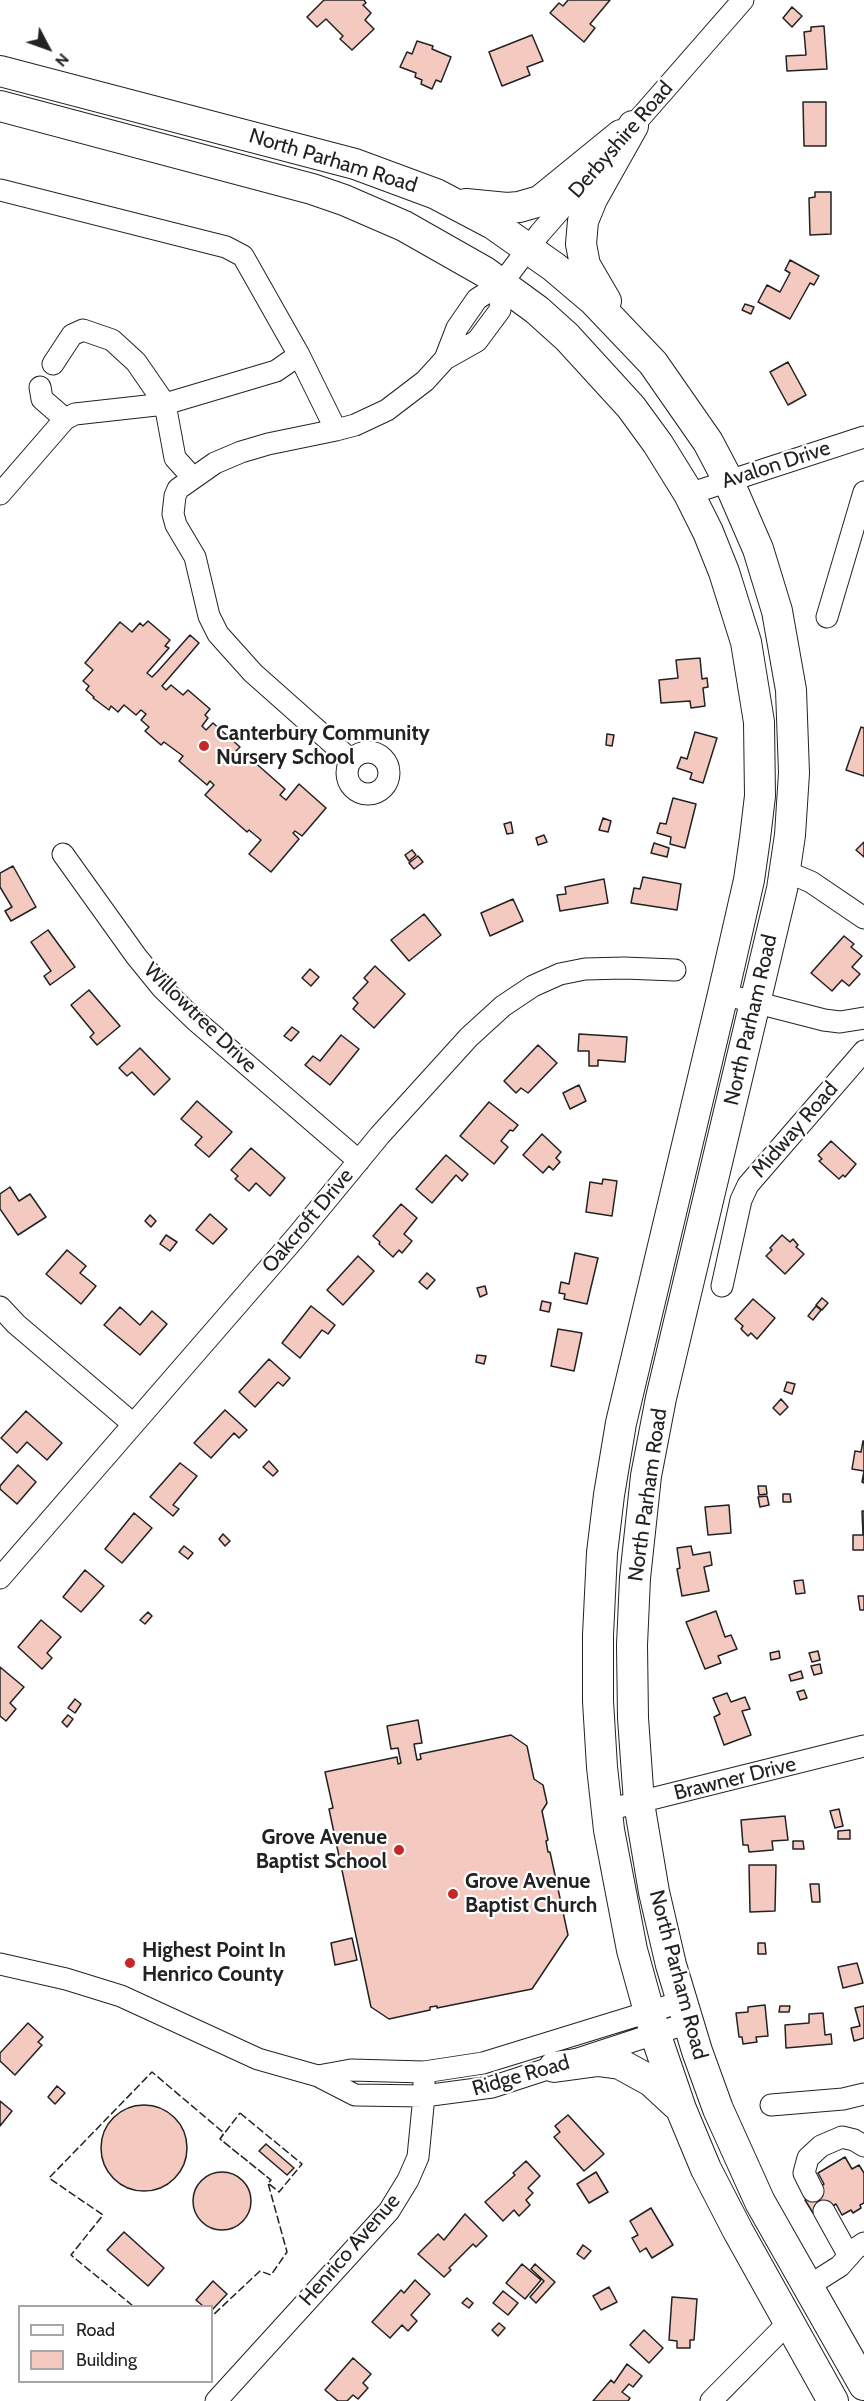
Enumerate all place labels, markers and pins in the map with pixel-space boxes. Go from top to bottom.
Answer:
place label: Canterbury Community Nursery School [216,721,430,771]
marker: Canterbury Community Nursery School [197,739,211,753]
place label: Grove Avenue Baptist School [256,1825,387,1875]
marker: Grove Avenue Baptist School [392,1843,406,1857]
place label: Grove Avenue Baptist Church [465,1869,597,1919]
marker: Grove Avenue Baptist Church [446,1887,460,1901]
place label: Highest Point In Henrico County [142,1938,286,1988]
marker: Highest Point In Henrico County [123,1956,137,1970]

